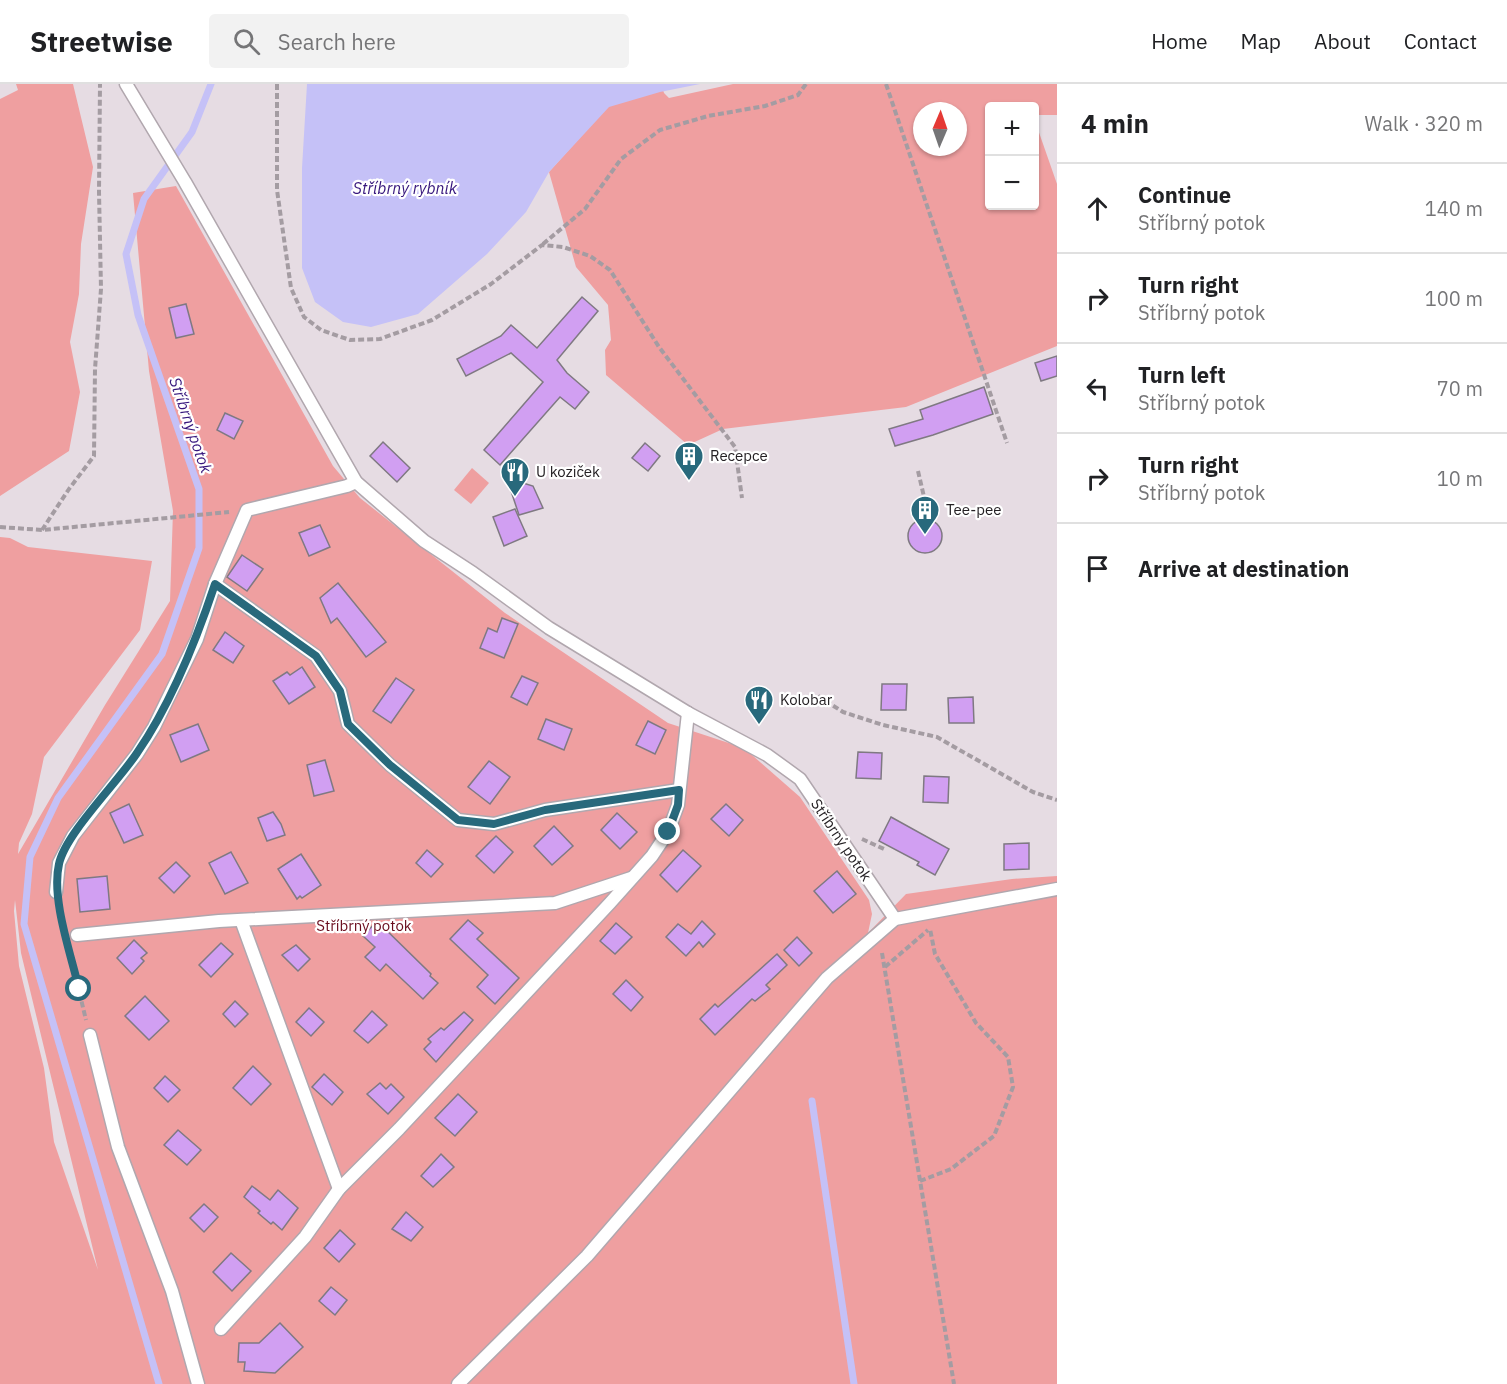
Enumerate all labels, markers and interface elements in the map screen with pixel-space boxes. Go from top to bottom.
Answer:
search box [209,14,629,68]
text: Streetwise [30,23,173,60]
icon: search [230,25,263,58]
text: Search here [278,27,396,56]
text: Home [1151,27,1208,55]
text: Map [1241,27,1281,55]
text: About [1314,27,1371,55]
text: Contact [1404,27,1477,55]
north arrow [913,102,967,156]
map controls [985,102,1039,210]
button: + [985,102,1039,156]
text: 4 min [1081,106,1149,140]
text: Walk · 320 m [1365,110,1483,137]
button: − [985,156,1039,210]
water label: Stříbrný rybník [353,178,458,198]
text: Continue [1138,180,1231,209]
icon: ahead [1081,192,1114,225]
text: 140 m [1425,195,1483,222]
text: Stříbrný potok [1138,209,1265,236]
text: Turn right [1138,270,1239,299]
icon: right [1081,282,1114,315]
text: 100 m [1425,285,1483,312]
text: Stříbrný potok [1138,299,1265,326]
text: Turn left [1138,360,1226,389]
icon: left [1081,372,1114,405]
water label: Stříbrný potok [165,375,217,476]
text: 70 m [1437,375,1483,402]
text: Stříbrný potok [1138,389,1265,416]
building icon: Recepce [673,440,705,482]
place label: Recepce [710,446,768,465]
text: Turn right [1138,450,1239,479]
restaurant icon: U koziček [499,456,531,498]
place label: U koziček [536,462,600,481]
icon: right [1081,462,1114,495]
text: 10 m [1437,465,1483,492]
text: Stříbrný potok [1138,479,1265,506]
building icon: Tee-pee [909,494,941,536]
place label: Tee-pee [946,500,1001,519]
icon: arrive [1081,552,1114,585]
text: Arrive at destination [1138,554,1349,583]
restaurant icon: Kolobar [743,684,775,726]
place label: Kolobar [780,690,833,709]
street label: Stříbrný potok [807,795,876,885]
route end [654,818,680,844]
park label: Stříbrný potok [316,916,412,935]
route start [65,975,91,1001]

